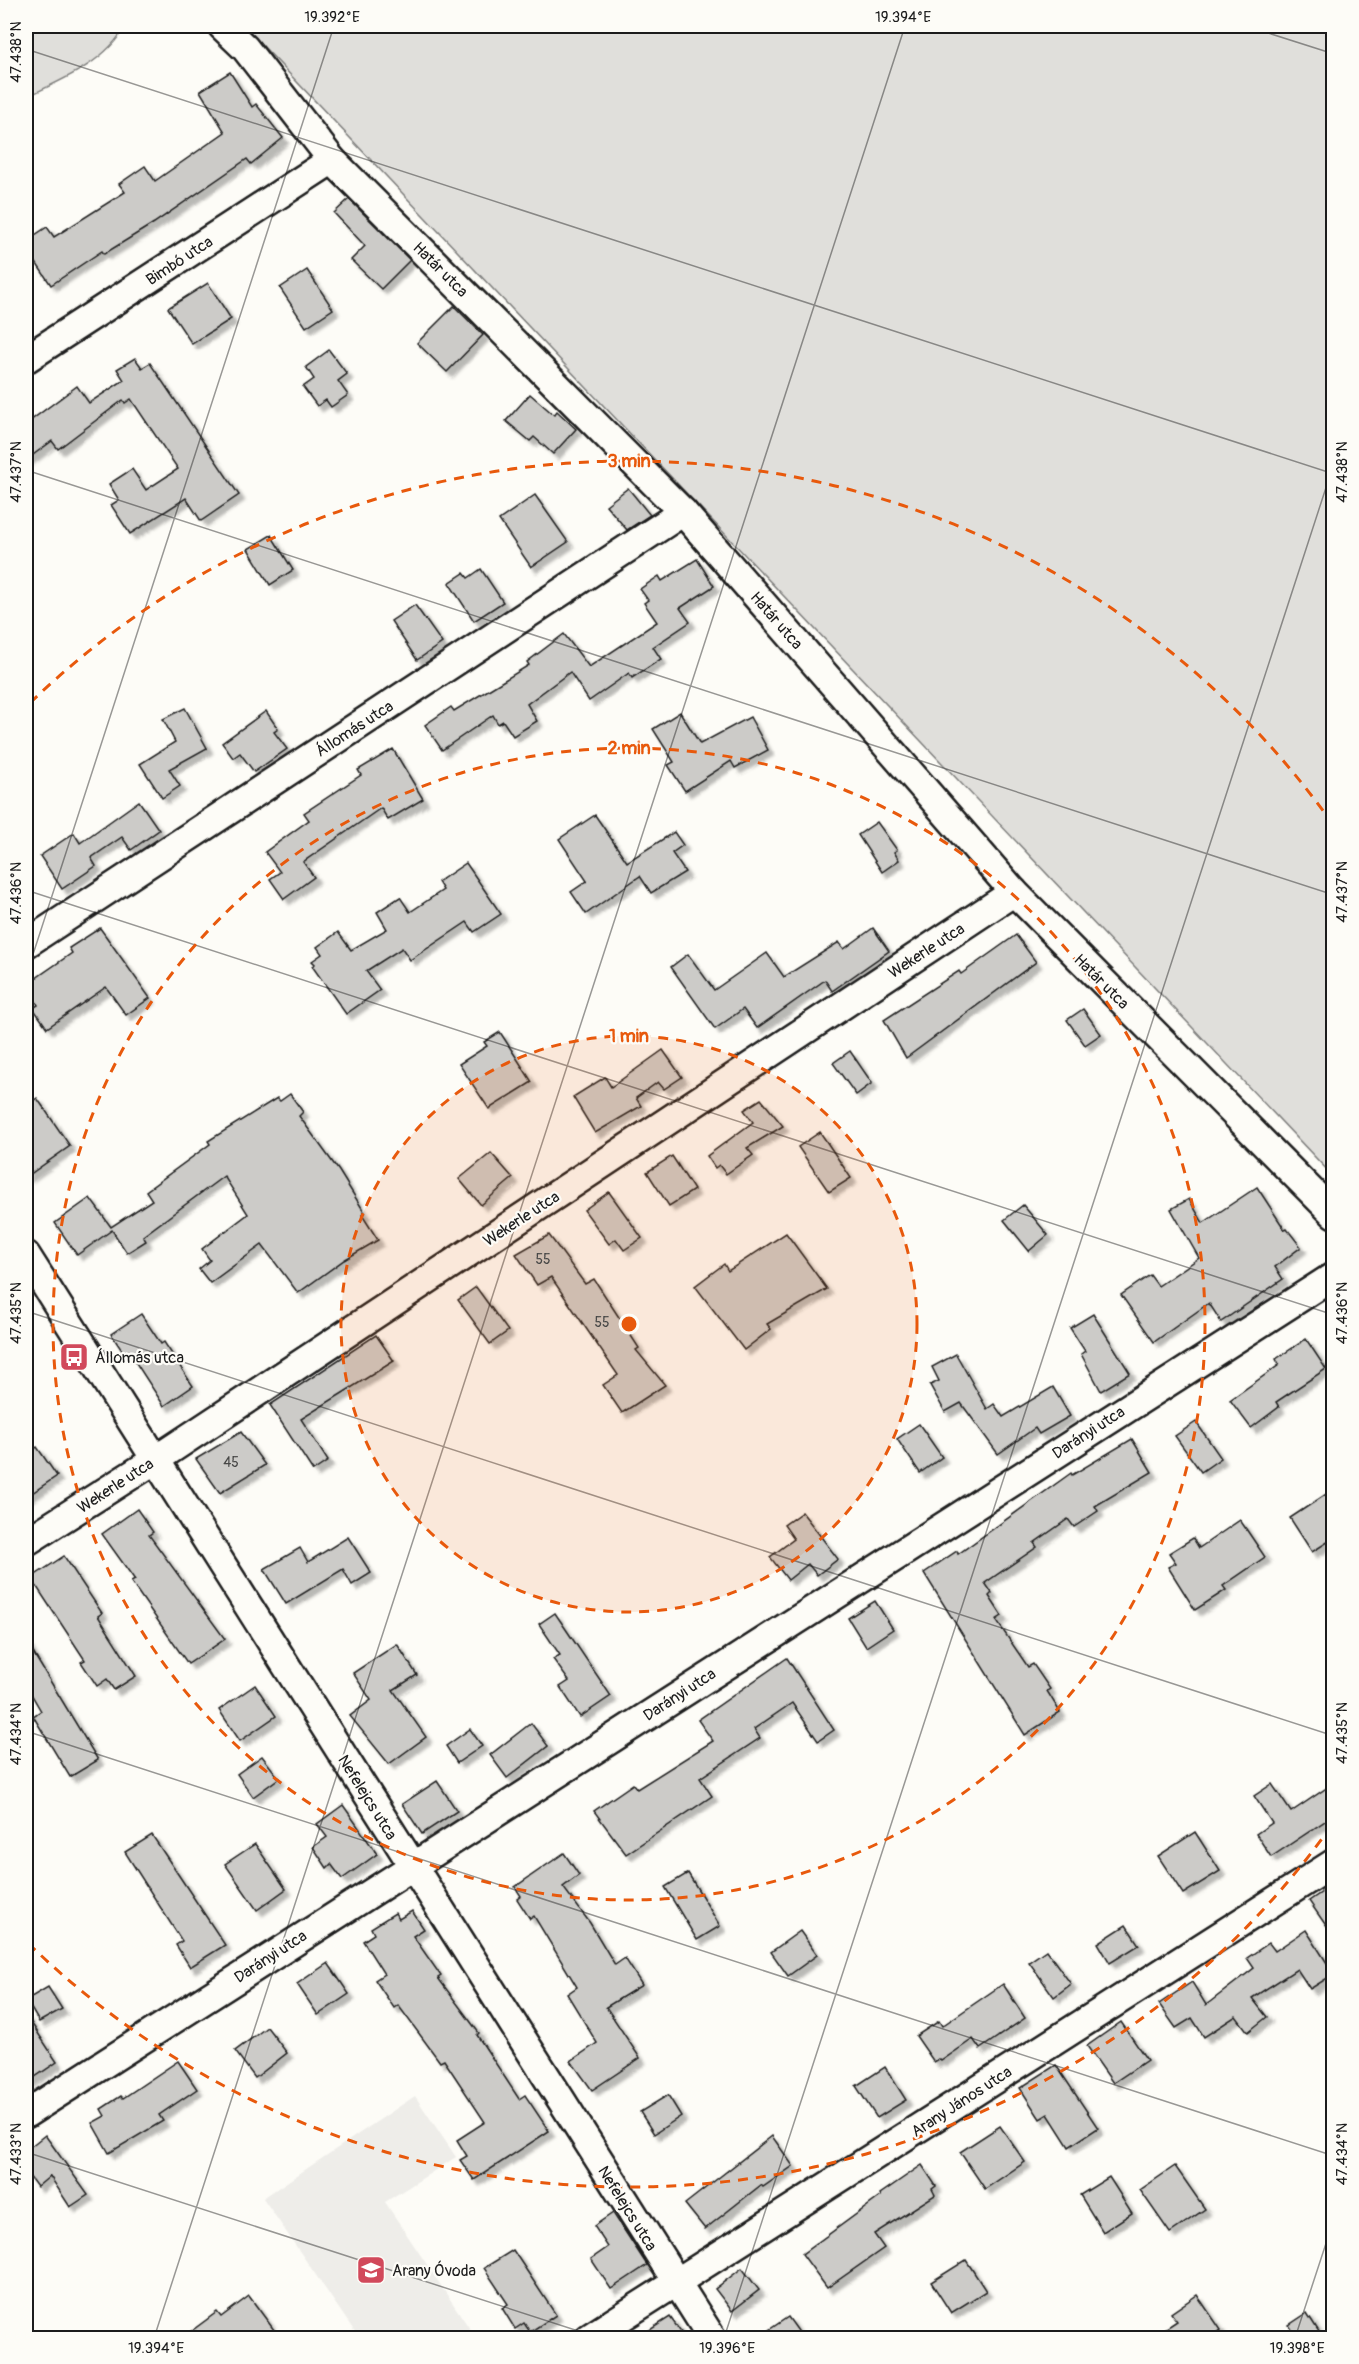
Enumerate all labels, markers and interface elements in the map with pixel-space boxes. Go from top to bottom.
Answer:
text: 19.392°E [304,8,360,27]
text: 19.394°E [875,8,931,27]
text: 47.438°N [7,21,26,83]
street label: Bimbó utca [142,232,217,290]
street label: Határ utca [408,238,472,302]
text: 47.437°N [7,441,26,503]
text: 47.438°N [1333,441,1352,503]
text: 3 min [607,450,651,473]
street label: Határ utca [746,588,807,654]
street label: Állomás utca [312,696,397,761]
text: 2 min [607,737,651,760]
text: 47.437°N [1333,861,1352,923]
text: 47.436°N [7,862,26,924]
street label: Wekerle utca [885,919,968,983]
street label: Határ utca [1069,950,1133,1014]
text: 1 min [609,1025,649,1048]
street label: Wekerle utca [480,1187,563,1251]
house number: 55 [535,1251,551,1268]
text: 47.435°N [7,1282,26,1344]
text: 47.436°N [1333,1282,1352,1344]
house number: 55 [594,1314,610,1331]
centre of rings [619,1314,639,1334]
bus stop icon: Állomás utca [58,1341,90,1373]
place label: Állomás utca [95,1348,184,1368]
street label: Darányi utca [1048,1402,1129,1464]
street label: Wekerle utca [74,1454,157,1518]
house number: 45 [223,1454,239,1471]
street label: Darányi utca [639,1664,720,1726]
text: 47.435°N [1333,1702,1352,1764]
text: 47.434°N [7,1703,26,1765]
street label: Nefelejcs utca [333,1751,401,1844]
street label: Darányi utca [230,1926,311,1988]
street label: Arany János utca [908,2062,1016,2142]
text: 47.433°N [7,2123,26,2185]
text: 47.434°N [1333,2123,1352,2185]
street label: Nefelejcs utca [593,2162,661,2255]
school or university icon: Arany Óvoda [355,2254,387,2286]
place label: Arany Óvoda [392,2260,476,2281]
text: 19.394°E [128,2339,184,2358]
text: 19.396°E [699,2339,755,2358]
text: 19.398°E [1270,2339,1325,2358]

